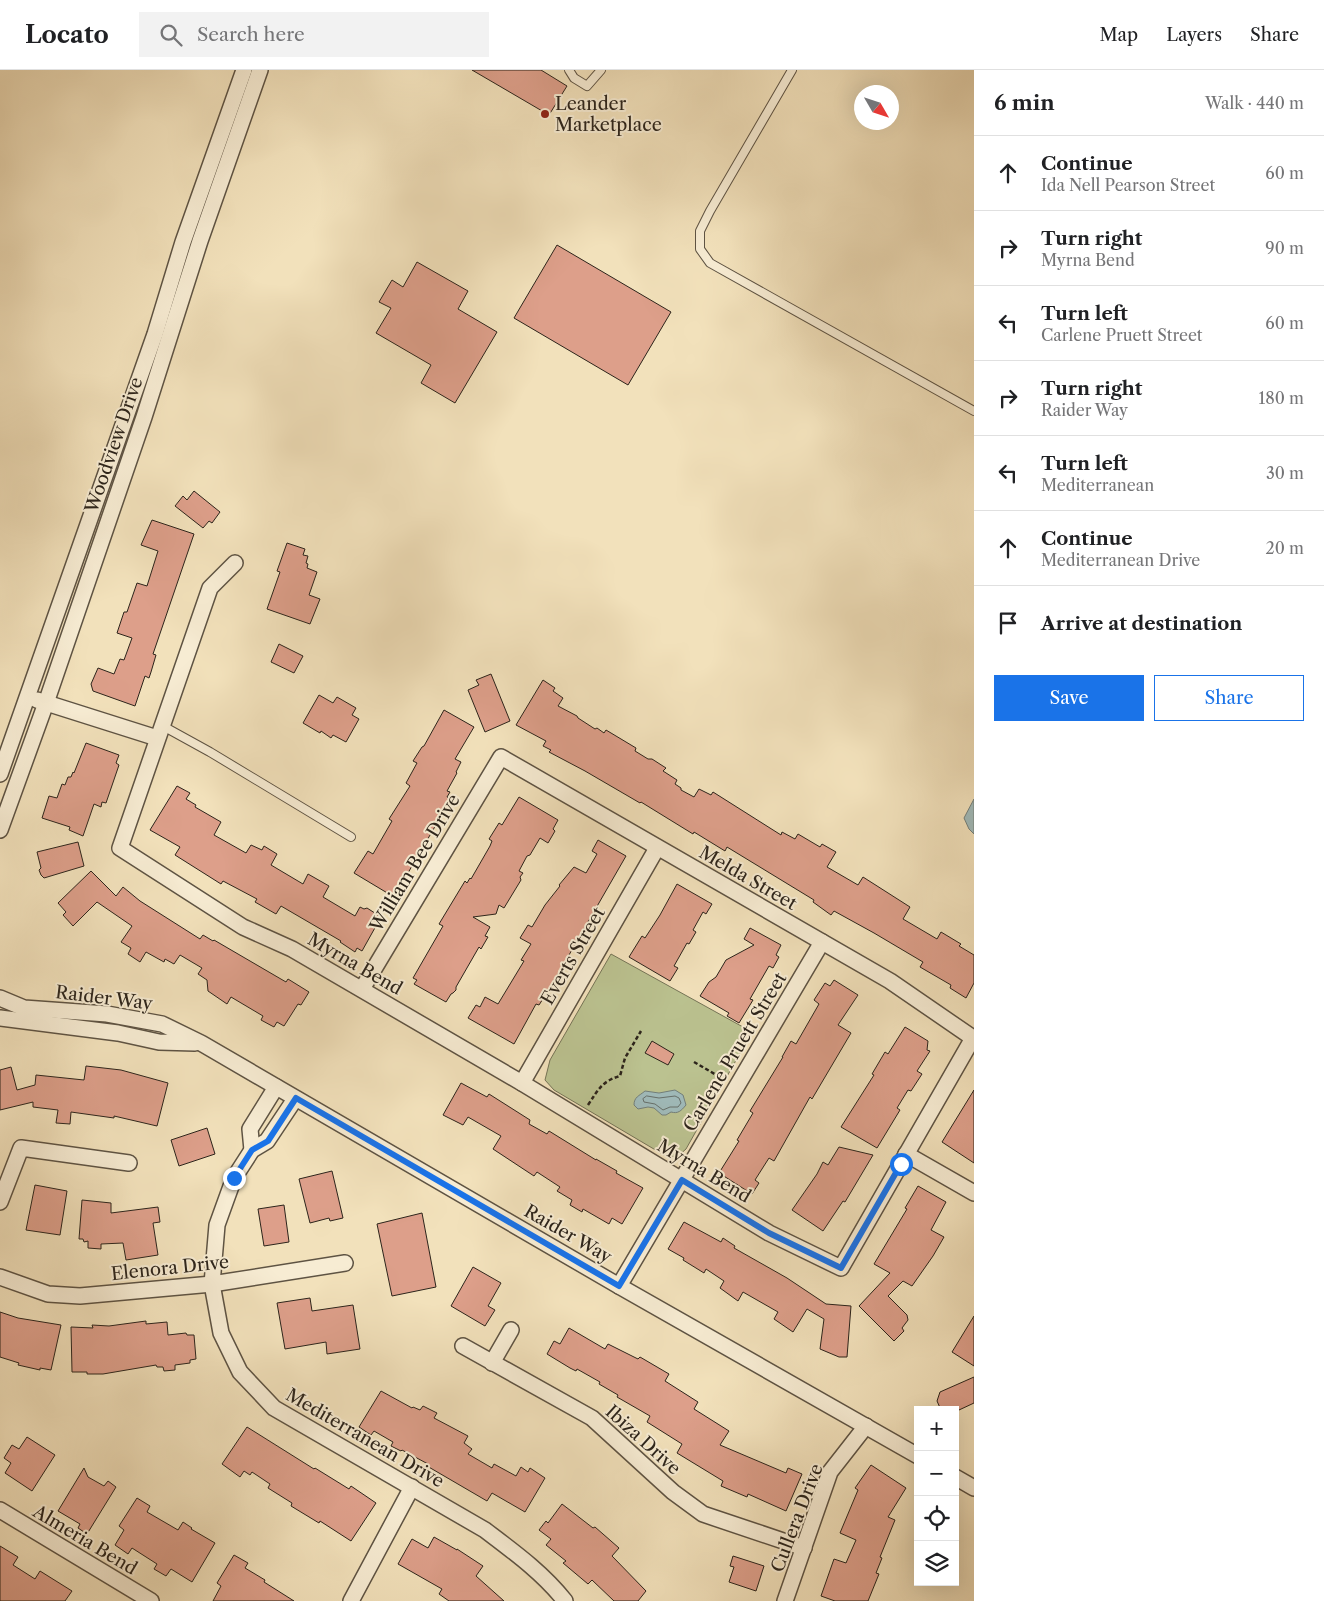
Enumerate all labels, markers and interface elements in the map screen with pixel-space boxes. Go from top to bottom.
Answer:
search box [139,12,489,57]
text: Locato [25,20,109,49]
icon: search [157,21,185,49]
text: Search here [197,23,305,46]
text: Map [1100,24,1138,46]
text: Layers [1166,24,1222,46]
text: Share [1250,24,1299,46]
north arrow [854,85,899,130]
text: 6 min [994,90,1055,115]
place label: Leander Marketplace [555,93,662,136]
text: Walk · 440 m [1205,93,1304,113]
marker: Leander Marketplace [539,108,551,120]
text: Continue [1041,152,1133,175]
icon: ahead [994,159,1022,187]
text: 60 m [1265,163,1304,183]
text: Ida Nell Pearson Street [1041,175,1215,195]
text: Turn right [1041,227,1142,250]
icon: right [994,234,1022,262]
text: 90 m [1265,238,1304,258]
text: Myrna Bend [1041,250,1135,270]
text: Turn left [1041,302,1128,325]
icon: left [994,309,1022,337]
text: 60 m [1265,313,1304,333]
text: Carlene Pruett Street [1041,325,1203,345]
street label: Woodview Drive [80,374,148,517]
text: Turn right [1041,377,1142,400]
icon: right [994,384,1022,412]
text: 180 m [1258,388,1304,408]
text: Raider Way [1041,400,1128,420]
text: Turn left [1041,452,1128,475]
icon: left [994,459,1022,487]
text: 30 m [1266,463,1304,483]
text: Mediterranean [1041,475,1154,495]
text: Continue [1041,527,1133,550]
icon: ahead [994,534,1022,562]
text: 20 m [1265,538,1304,558]
text: Mediterranean Drive [1041,550,1200,570]
icon: arrive [994,609,1022,637]
text: Arrive at destination [1041,612,1242,635]
button: Save [994,675,1144,721]
button: Share [1154,675,1304,721]
street label: William Bee Drive [365,790,465,937]
street label: Melda Street [695,841,801,915]
street label: Everts Street [536,903,610,1009]
street label: Myrna Bend [304,928,406,1000]
street label: Carlene Pruett Street [679,968,792,1136]
street label: Raider Way [54,981,155,1015]
street label: Myrna Bend [653,1134,755,1208]
route start [890,1153,913,1176]
route end [223,1167,246,1190]
street label: Raider Way [520,1200,617,1268]
street label: Elenora Drive [110,1251,230,1285]
street label: Mediterranean Drive [282,1384,448,1492]
street label: Ibiza Drive [601,1401,685,1479]
map controls [914,1406,959,1586]
button: + [914,1406,959,1451]
button: − [914,1451,959,1496]
street label: Cullera Drive [766,1461,828,1575]
button: locate [914,1496,959,1541]
street label: Almeria Bend [28,1500,141,1580]
button: layers [914,1541,959,1586]

